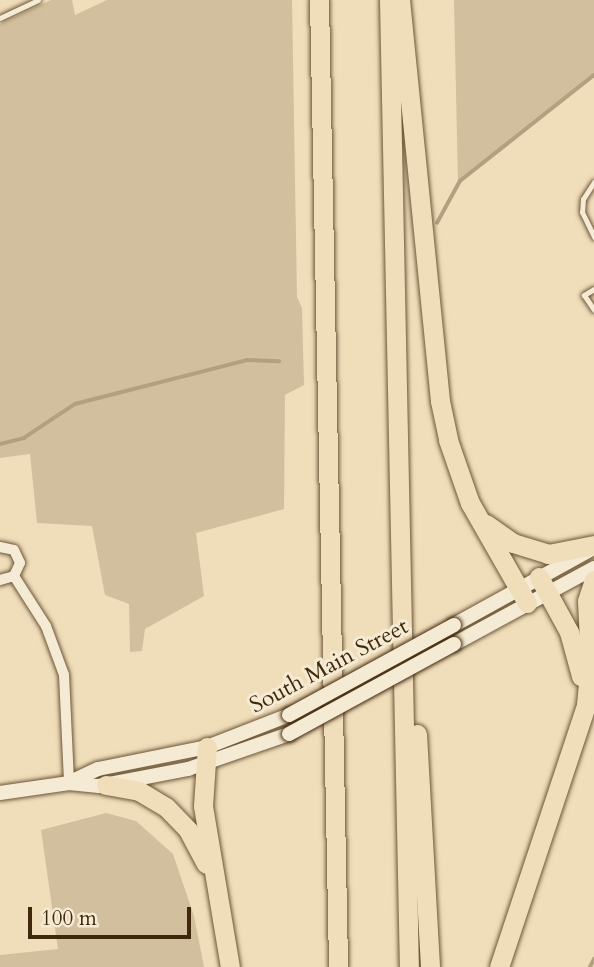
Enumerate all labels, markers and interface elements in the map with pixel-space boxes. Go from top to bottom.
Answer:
street label: South Main Street [245,613,413,719]
scale bar [32,894,194,938]
text: 100 m [41,904,97,933]

